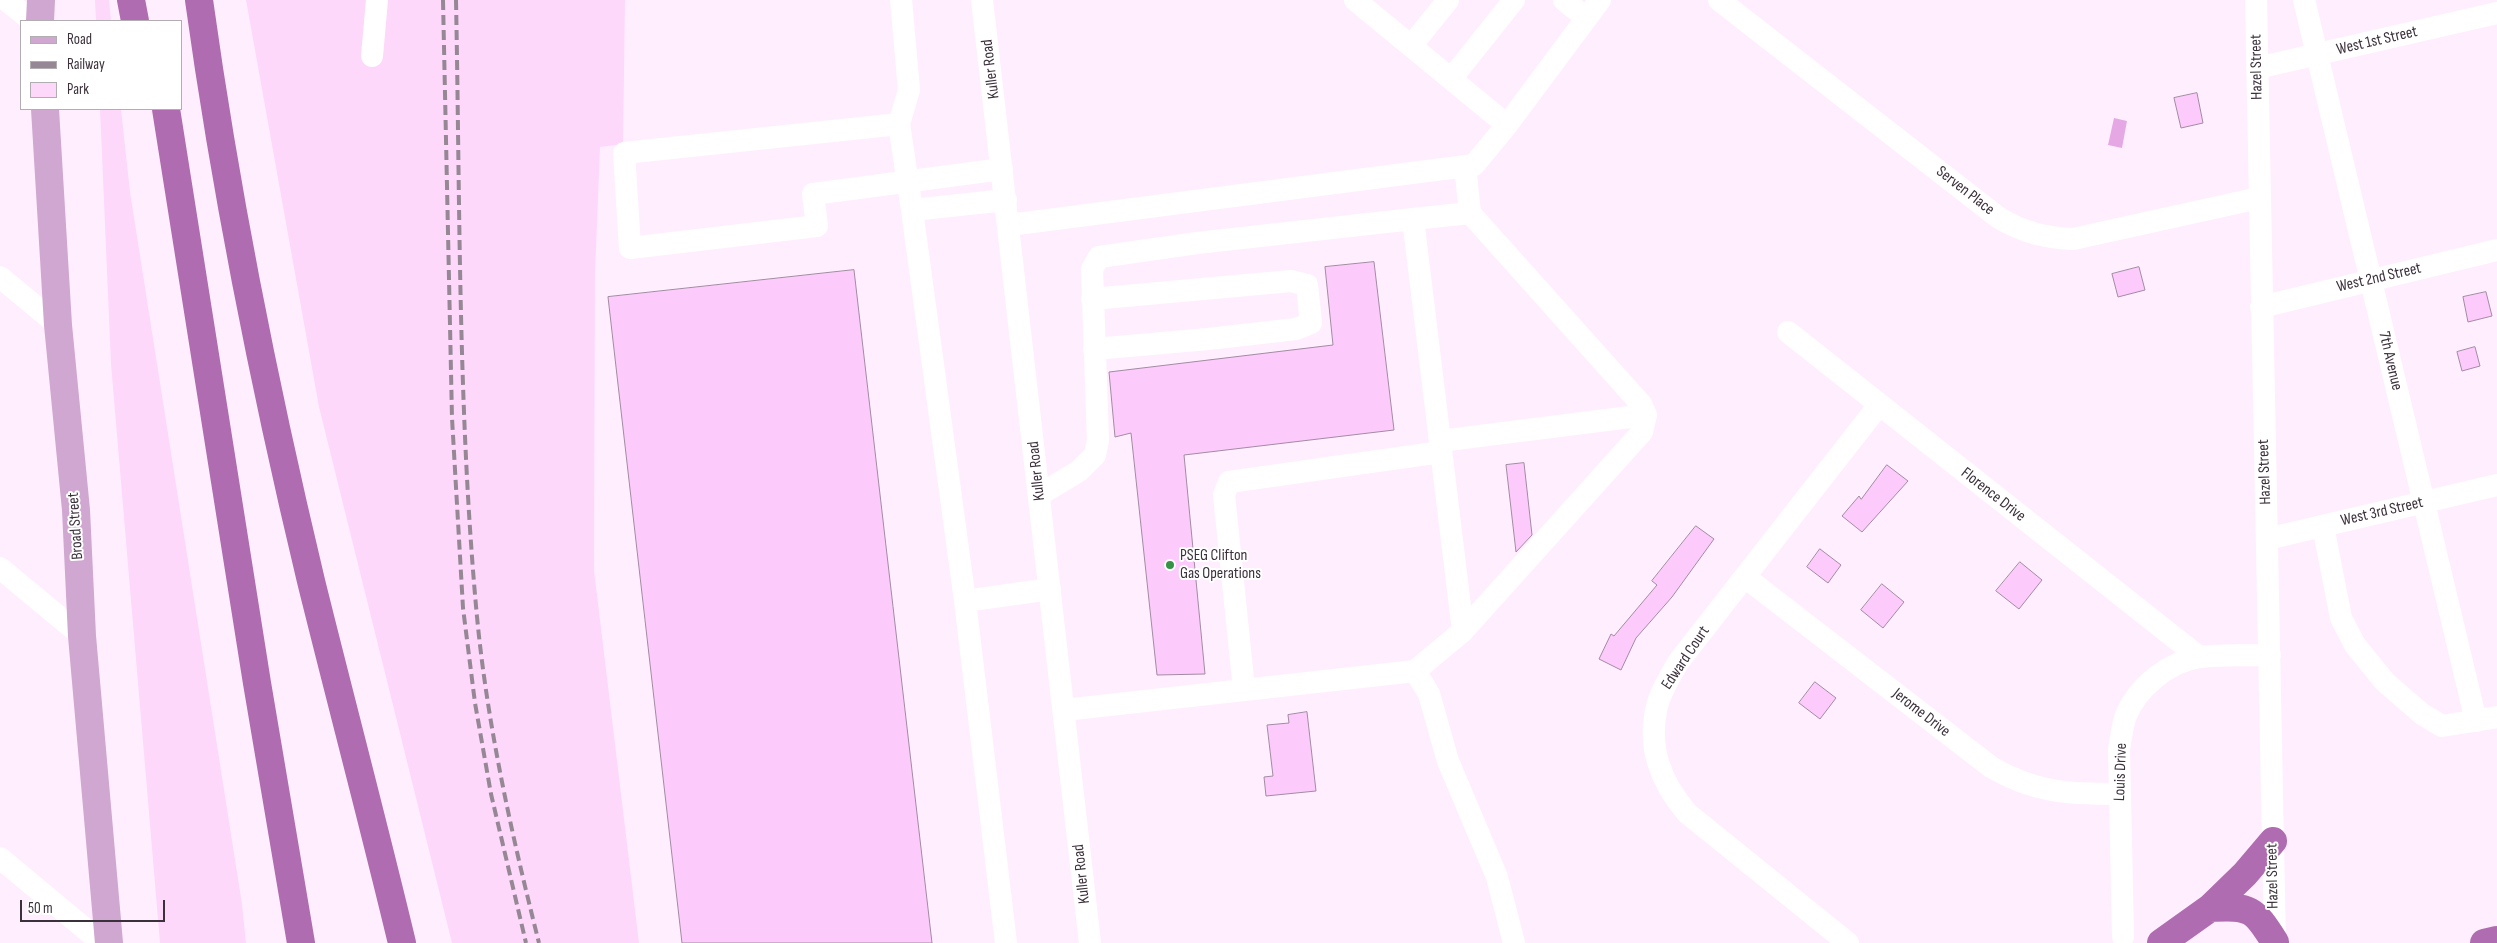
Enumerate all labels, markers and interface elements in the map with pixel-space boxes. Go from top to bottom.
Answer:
legend [20,20,182,110]
street label: West 1st Street [2335,22,2419,60]
text: Road [67,30,92,49]
street label: Hazel Street [2247,34,2267,100]
street label: Kuller Road [978,38,1004,100]
text: Railway [67,55,105,74]
text: Park [67,80,89,99]
street label: Serven Place [1932,162,1998,220]
street label: West 2nd Street [2335,259,2423,297]
street label: 7th Avenue [2374,330,2406,392]
street label: Hazel Street [2254,439,2276,505]
street label: Kuller Road [1024,440,1050,502]
street label: Florence Drive [1957,464,2029,526]
street label: Broad Street [64,492,88,560]
street label: West 3rd Street [2339,493,2425,531]
place label: PSEG Clifton Gas Operations [1180,546,1261,584]
marker: PSEG Clifton Gas Operations [1164,559,1176,571]
street label: Edward Court [1658,623,1714,693]
street label: Jerome Drive [1888,685,1954,741]
street label: Louis Drive [2110,743,2132,801]
street label: Kuller Road [1069,843,1095,905]
street label: Hazel Street [2263,843,2283,909]
scale bar [22,890,168,922]
text: 50 m [28,899,53,918]

